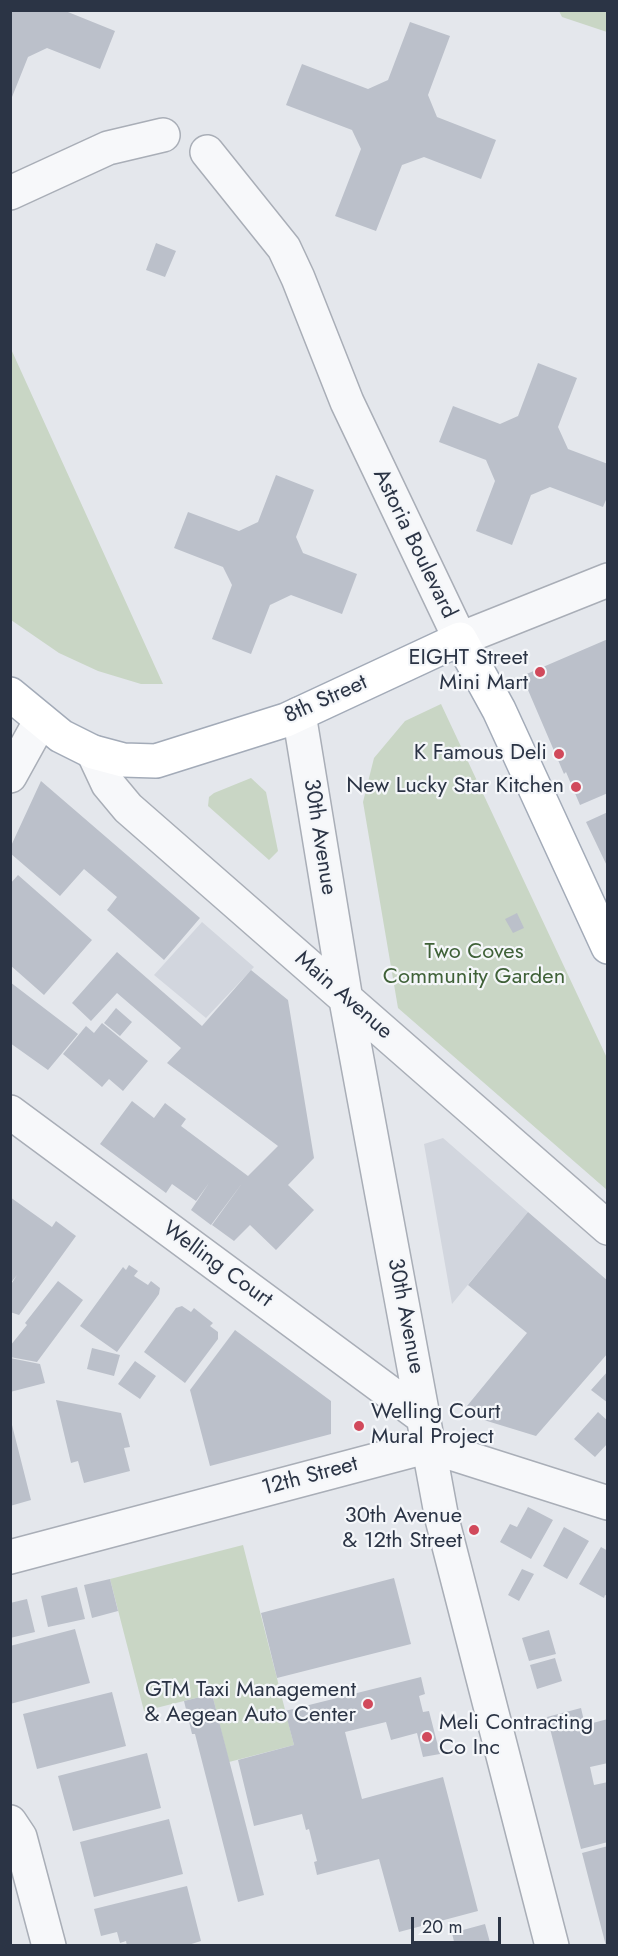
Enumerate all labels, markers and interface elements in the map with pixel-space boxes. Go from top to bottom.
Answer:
street label: Astoria Boulevard [366,465,462,623]
place label: EIGHT Street Mini Mart [408,646,528,698]
marker: EIGHT Street Mini Mart [533,665,547,679]
street label: 8th Street [280,670,372,730]
place label: K Famous Deli [414,741,547,767]
marker: K Famous Deli [552,747,566,761]
place label: New Lucky Star Kitchen [346,774,564,800]
street label: 30th Avenue [297,777,341,897]
marker: New Lucky Star Kitchen [569,780,583,794]
park label: Two Coves Community Garden [383,940,565,992]
street label: Main Avenue [289,946,397,1046]
street label: Welling Court [157,1216,277,1314]
street label: 30th Avenue [381,1256,429,1376]
place label: Welling Court Mural Project [371,1400,500,1452]
marker: Welling Court Mural Project [352,1419,366,1433]
street label: 12th Street [259,1452,361,1502]
place label: 30th Avenue & 12th Street [342,1504,462,1556]
marker: 30th Avenue & 12th Street [467,1523,481,1537]
place label: GTM Taxi Management & Aegean Auto Center [144,1678,356,1730]
marker: GTM Taxi Management & Aegean Auto Center [361,1697,375,1711]
place label: Meli Contracting Co Inc [439,1711,593,1762]
marker: Meli Contracting Co Inc [420,1730,434,1744]
scale bar [414,1905,504,1943]
text: 20 m [422,1914,462,1940]

